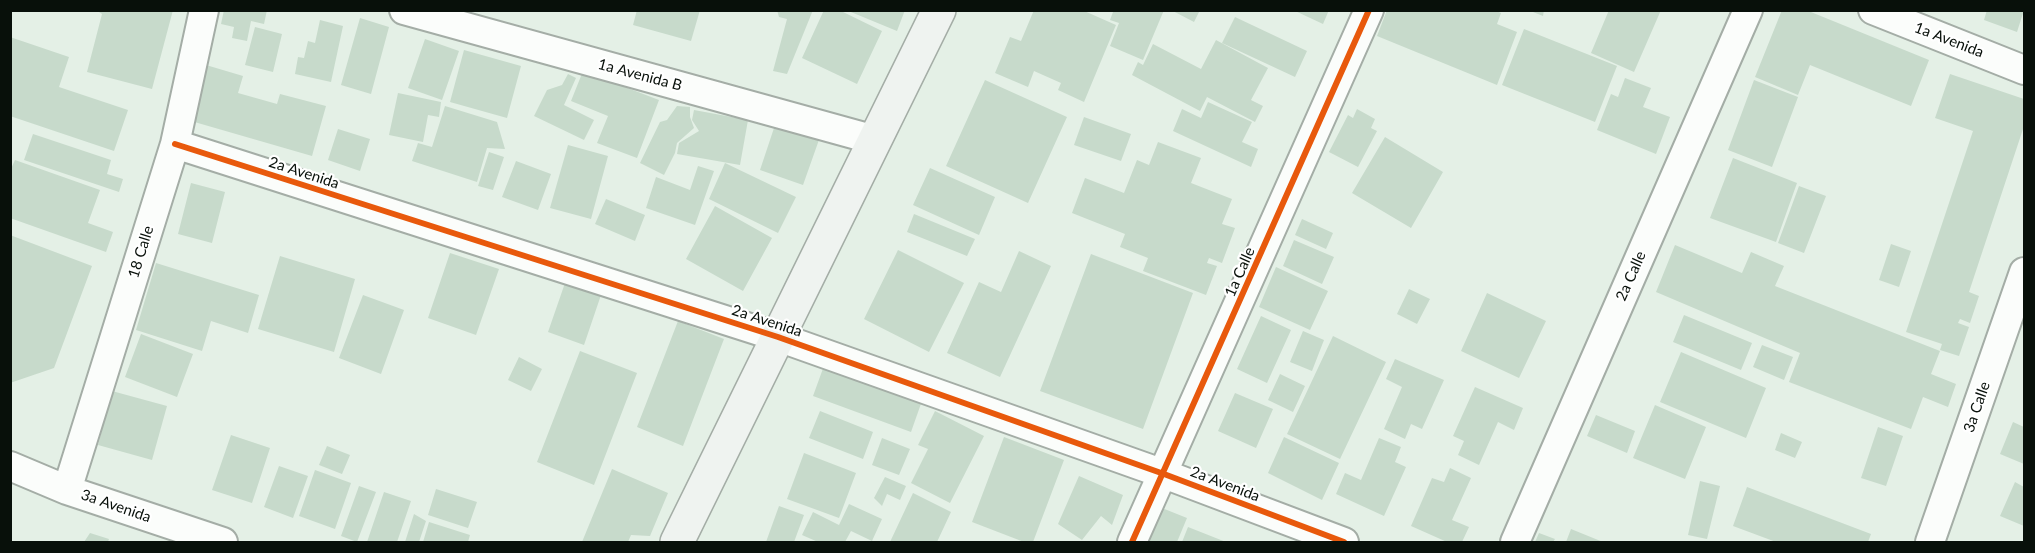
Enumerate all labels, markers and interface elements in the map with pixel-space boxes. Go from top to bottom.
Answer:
street label: 1a Avenida [1912,19,1986,61]
street label: 1a Avenida B [596,55,684,95]
street label: 2a Avenida [267,153,341,193]
street label: 18 Calle [125,224,157,280]
street label: 1a Calle [1221,244,1259,300]
street label: 2a Calle [1612,248,1650,304]
street label: 2a Avenida [730,301,804,341]
street label: 3a Calle [1960,379,1994,435]
street label: 2a Avenida [1188,463,1262,505]
street label: 3a Avenida [79,486,153,526]

